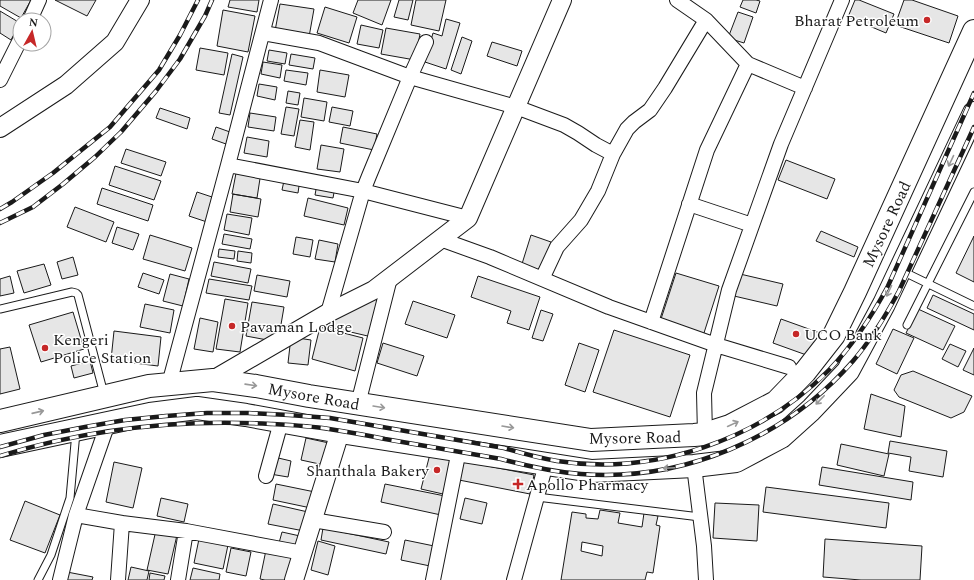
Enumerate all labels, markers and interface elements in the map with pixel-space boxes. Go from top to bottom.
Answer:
place label: Bharat Petroleum [794,9,919,33]
north arrow [12,12,52,52]
text: N [28,14,39,32]
marker: Bharat Petroleum [922,15,932,25]
one-way arrow [947,155,954,167]
street label: Mysore Road [856,177,917,272]
one-way arrow [885,285,892,297]
place label: Pavaman Lodge [240,315,352,339]
marker: Pavaman Lodge [227,321,237,331]
place label: UCO Bank [804,323,882,347]
place label: Kengeri Police Station [53,328,151,370]
marker: UCO Bank [791,329,801,339]
marker: Kengeri Police Station [40,343,50,353]
street label: Mysore Road [266,377,362,417]
one-way arrow [244,381,257,389]
one-way arrow [815,395,825,405]
one-way arrow [372,403,385,411]
one-way arrow [31,407,44,415]
one-way arrow [727,420,739,428]
one-way arrow [501,423,514,431]
street label: Mysore Road [588,425,682,451]
place label: Shanthala Bakery [306,459,430,483]
one-way arrow [663,464,676,471]
marker: Shanthala Bakery [432,465,442,475]
place label: Apollo Pharmacy [526,473,650,497]
marker: Apollo Pharmacy [513,479,523,489]

